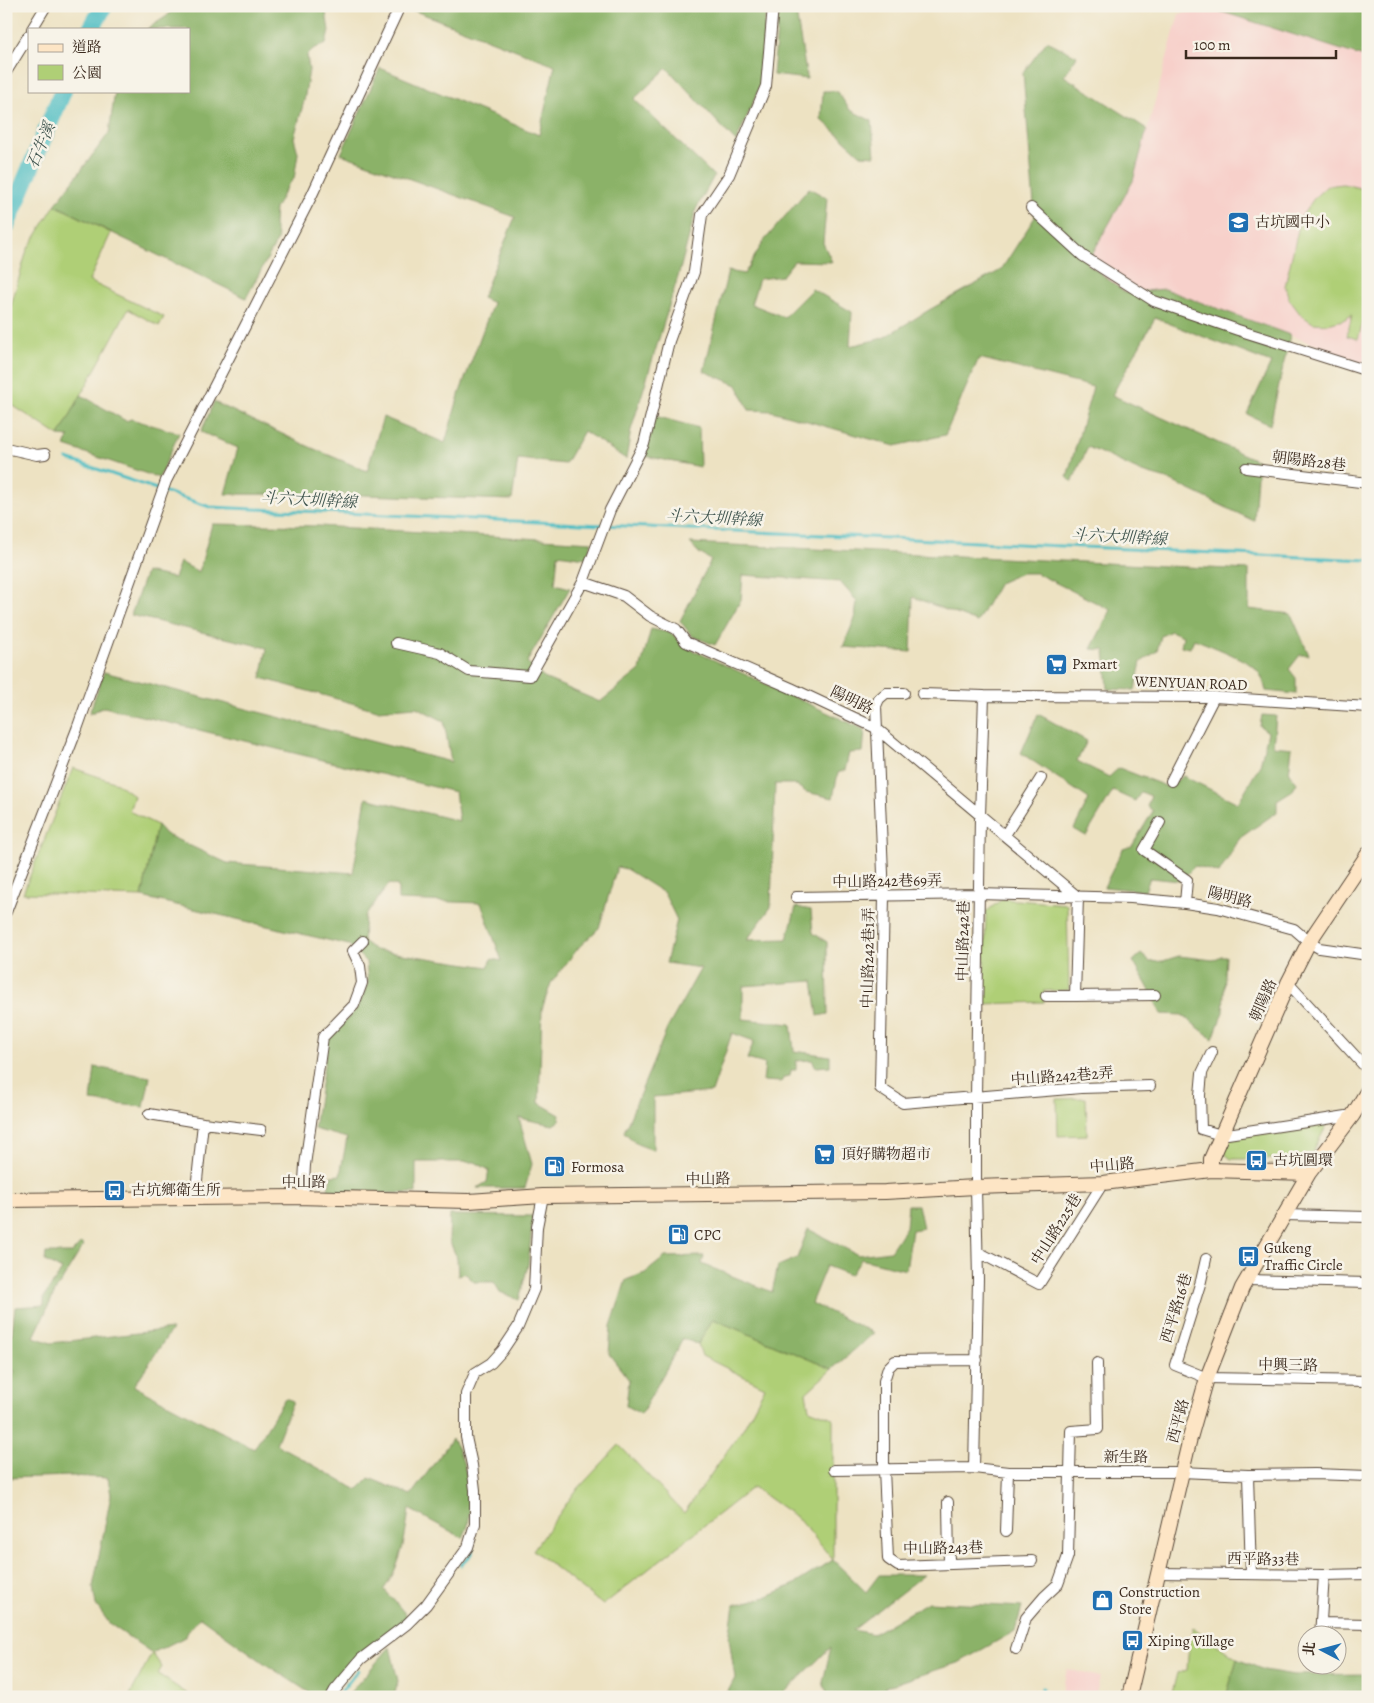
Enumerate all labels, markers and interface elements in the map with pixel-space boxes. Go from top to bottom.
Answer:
legend [28,28,190,92]
scale bar [1186,28,1336,60]
text: 100 m [1194,35,1231,55]
text: 道路 [72,37,102,57]
text: 公園 [72,63,102,83]
water label: 石牛溪 [21,117,61,172]
school or university icon: 古坑國中小 [1227,210,1251,234]
place label: 古坑國中小 [1255,212,1330,232]
street label: 朝陽路28巷 [1271,447,1347,475]
water label: 斗六大圳幹線 [260,487,359,514]
water label: 斗六大圳幹線 [665,505,764,532]
water label: 斗六大圳幹線 [1070,524,1169,551]
supermarket icon: Pxmart [1044,652,1068,676]
place label: Pxmart [1072,654,1118,674]
street label: WENYUAN ROAD [1133,671,1248,695]
street label: 陽明路 [827,681,877,719]
street label: 中山路242巷69弄 [832,870,942,892]
street label: 陽明路 [1206,882,1254,912]
street label: 中山路242巷 [952,900,974,982]
street label: 中山路242巷1弄 [857,907,879,1009]
street label: 朝陽路 [1245,975,1281,1025]
street label: 中山路242巷2弄 [1010,1062,1114,1090]
supermarket icon: 頂好購物超市 [813,1142,837,1166]
place label: 頂好購物超市 [841,1144,931,1164]
bus stop icon: 古坑圓環 [1245,1148,1269,1172]
place label: 古坑圓環 [1273,1150,1333,1170]
street label: 中山路 [1089,1153,1135,1177]
fuel station icon: Formosa [543,1155,567,1179]
place label: Formosa [571,1157,624,1177]
street label: 中山路 [685,1169,731,1189]
street label: 中山路 [281,1172,327,1192]
bus stop icon: 古坑鄉衛生所 [103,1178,127,1202]
place label: 古坑鄉衛生所 [131,1180,221,1200]
street label: 中山路225巷 [1026,1189,1086,1269]
fuel station icon: CPC [666,1223,690,1247]
place label: CPC [694,1225,721,1245]
place label: Gukeng Traffic Circle [1264,1238,1343,1275]
bus stop icon: Gukeng Traffic Circle [1236,1245,1260,1269]
street label: 西平路16巷 [1156,1271,1196,1345]
street label: 中興三路 [1258,1354,1318,1376]
street label: 西平路 [1163,1397,1193,1445]
street label: 新生路 [1103,1447,1149,1467]
street label: 中山路243巷 [903,1537,983,1559]
street label: 西平路33巷 [1227,1548,1299,1570]
place label: Construction Store [1119,1582,1200,1619]
shop icon: Construction Store [1091,1589,1115,1613]
north arrow [1296,1626,1346,1676]
bus stop icon: Xiping Village [1120,1629,1144,1653]
place label: Xiping Village [1148,1631,1235,1651]
text: 北 [1299,1641,1320,1657]

